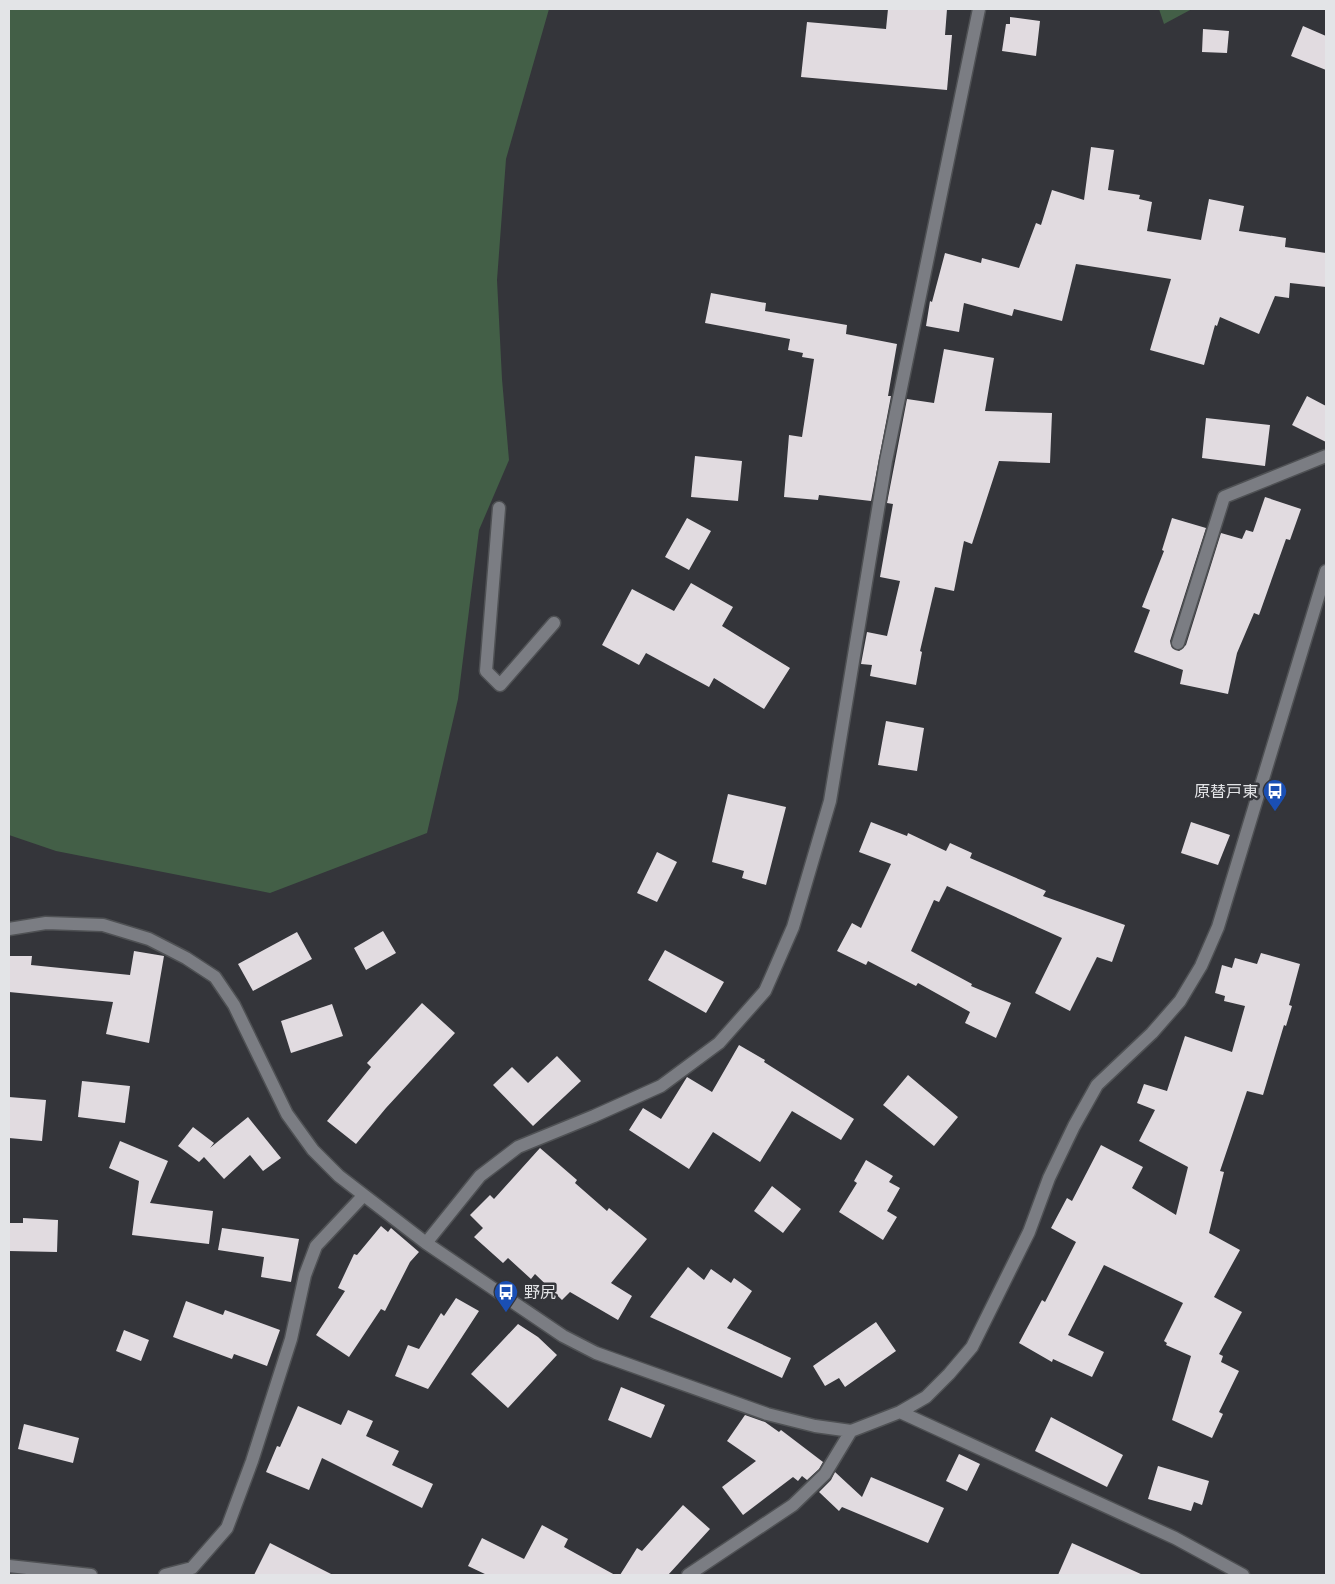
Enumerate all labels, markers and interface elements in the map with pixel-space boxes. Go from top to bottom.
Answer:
bus stop icon: 原替戸東 [1262,778,1288,812]
place label: 原替戸東 [1194,782,1258,800]
bus stop icon: 野尻 [493,1279,519,1313]
place label: 野尻 [524,1283,556,1301]

